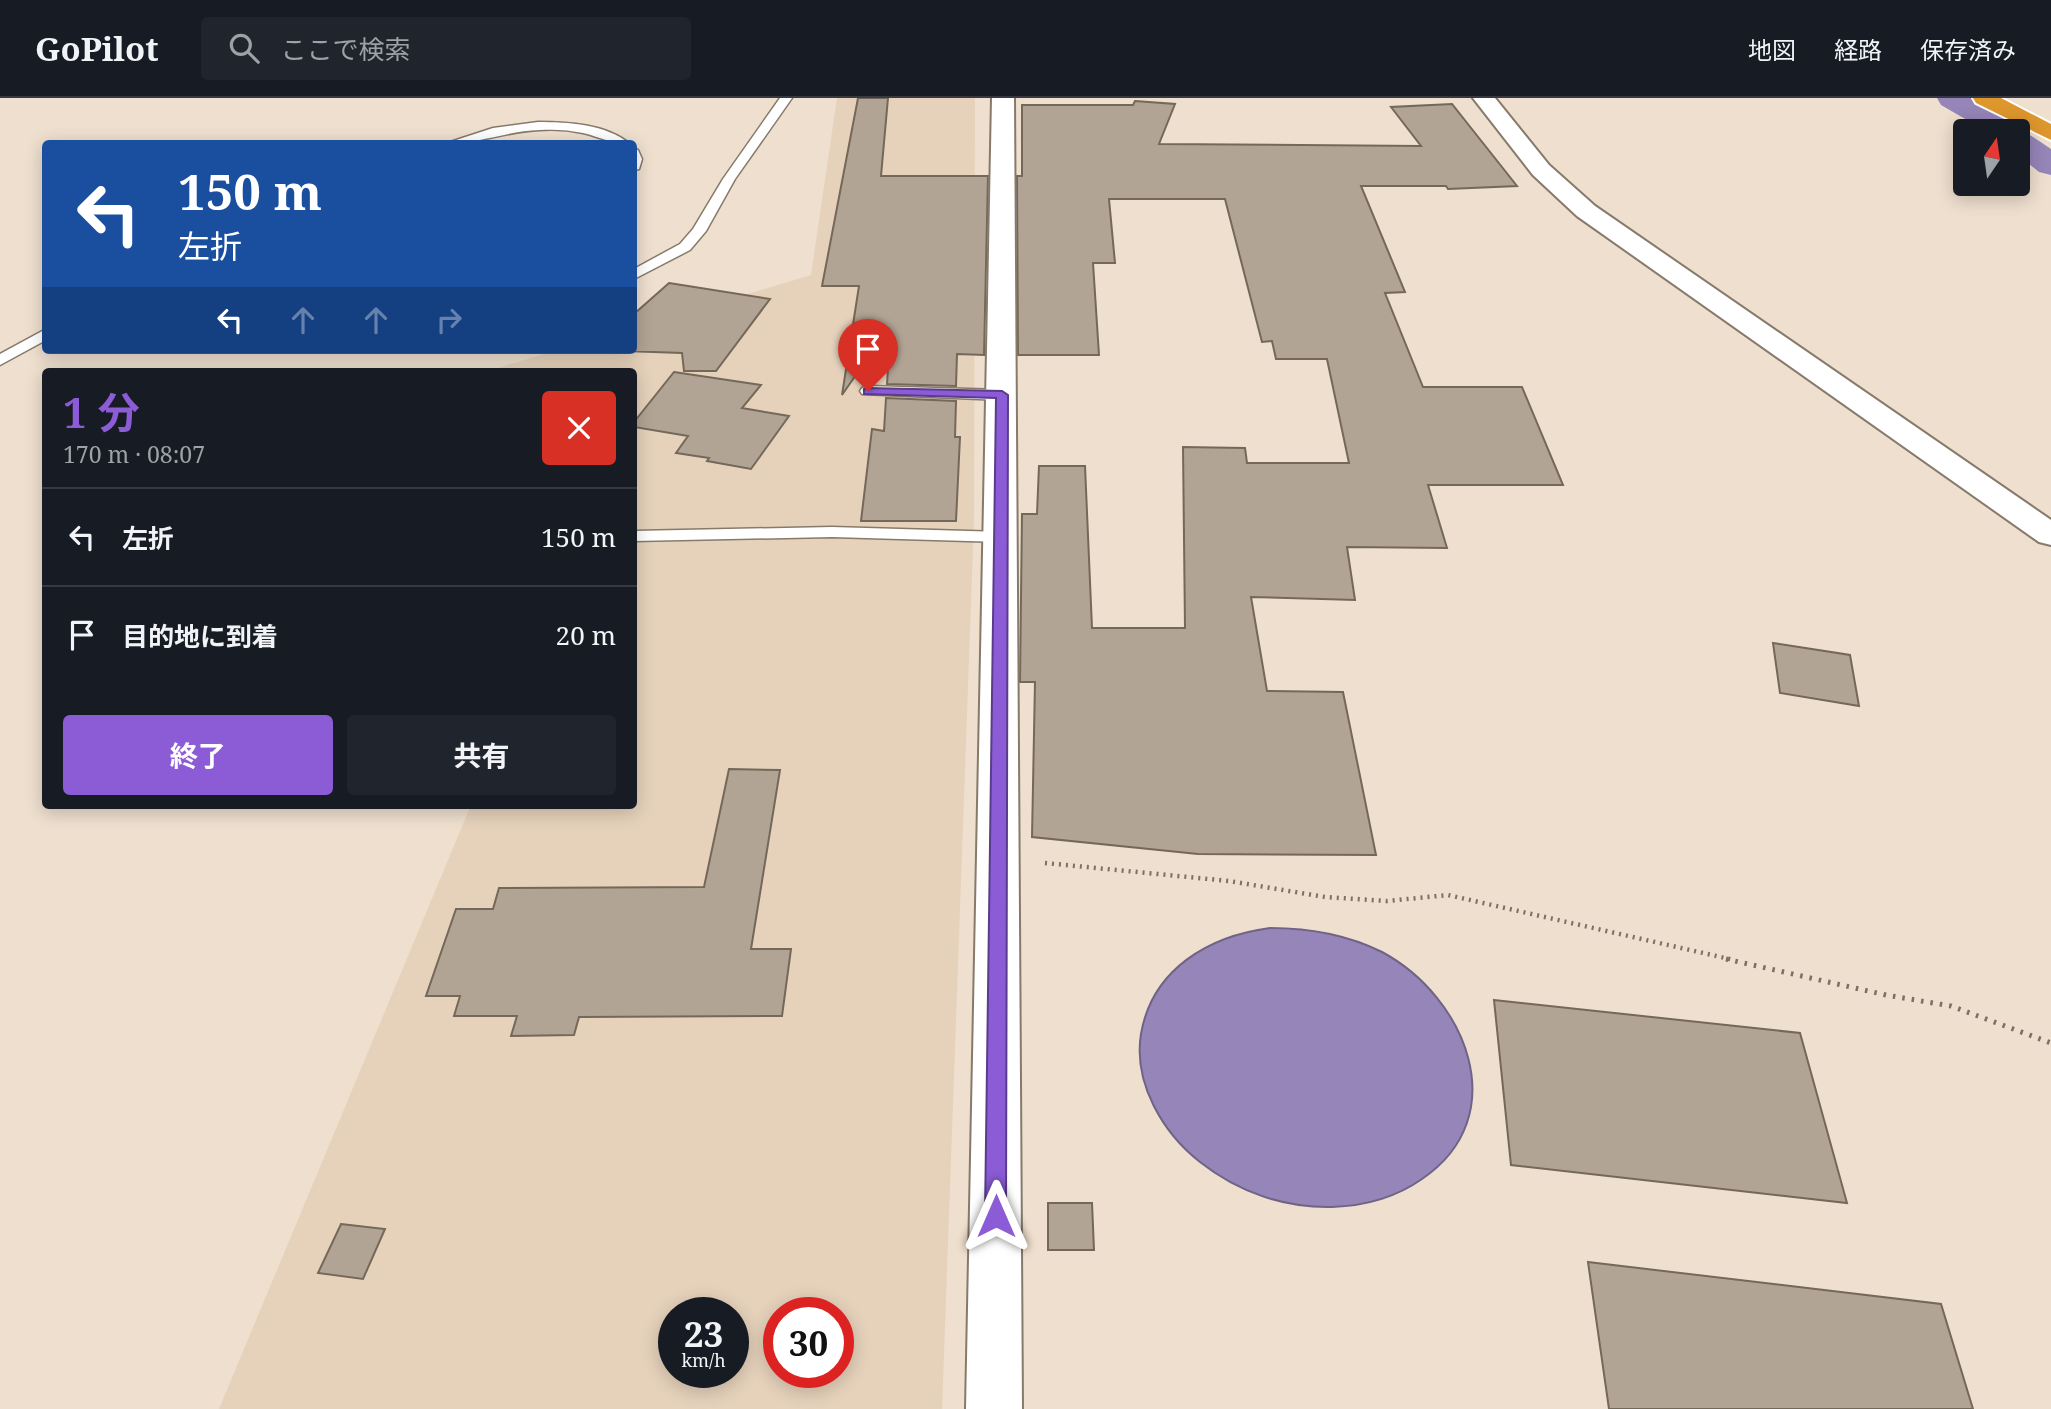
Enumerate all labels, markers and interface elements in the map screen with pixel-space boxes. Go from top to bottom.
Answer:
search box [201,17,691,80]
text: GoPilot [35,26,159,71]
icon: search [225,29,263,67]
text: ここで検索 [281,31,411,67]
text: 地図 [1748,33,1796,66]
text: 経路 [1834,33,1882,66]
text: 保存済み [1920,33,2016,66]
north arrow [1953,119,2030,196]
map controls [1953,119,2030,196]
text: 150 m [178,158,322,224]
icon: left [63,168,154,259]
text: 左折 [178,224,242,267]
icon: left [211,301,249,339]
icon: ahead [284,301,322,339]
icon: ahead [357,301,395,339]
icon: right [430,301,468,339]
pin [838,319,898,391]
icon: arrive [849,330,887,368]
text: 1 分 [63,383,140,440]
button: close [542,391,616,465]
text: 170 m · 08:07 [63,438,205,470]
icon: left [63,518,101,556]
text: 150 m [541,519,616,555]
text: 左折 [122,520,174,556]
icon: arrive [63,616,101,654]
text: 20 m [556,617,616,653]
text: 目的地に到着 [122,618,278,654]
button: 終了 [63,715,333,795]
button: 共有 [347,715,616,795]
position arrow [959,1179,1033,1253]
speed limit sign: 30 [763,1297,854,1388]
text: 23 [684,1310,723,1357]
text: km/h [681,1348,726,1372]

